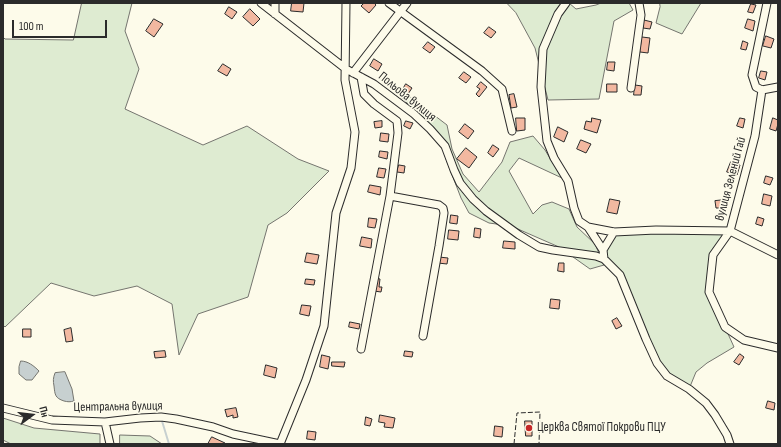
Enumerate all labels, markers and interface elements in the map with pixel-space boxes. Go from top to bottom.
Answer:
scale bar [14,12,109,38]
text: 100 m [19,19,44,34]
street label: Польова вулиця [375,69,439,125]
street label: вулиця Зелений Гай [712,135,750,223]
north arrow [12,395,52,435]
street label: Центральна вулиця [73,398,163,416]
text: Пн [36,405,52,419]
place label: Церква Святої Покрови ПЦУ [537,420,666,436]
marker: Церква Святої Покрови ПЦУ [524,423,534,433]

